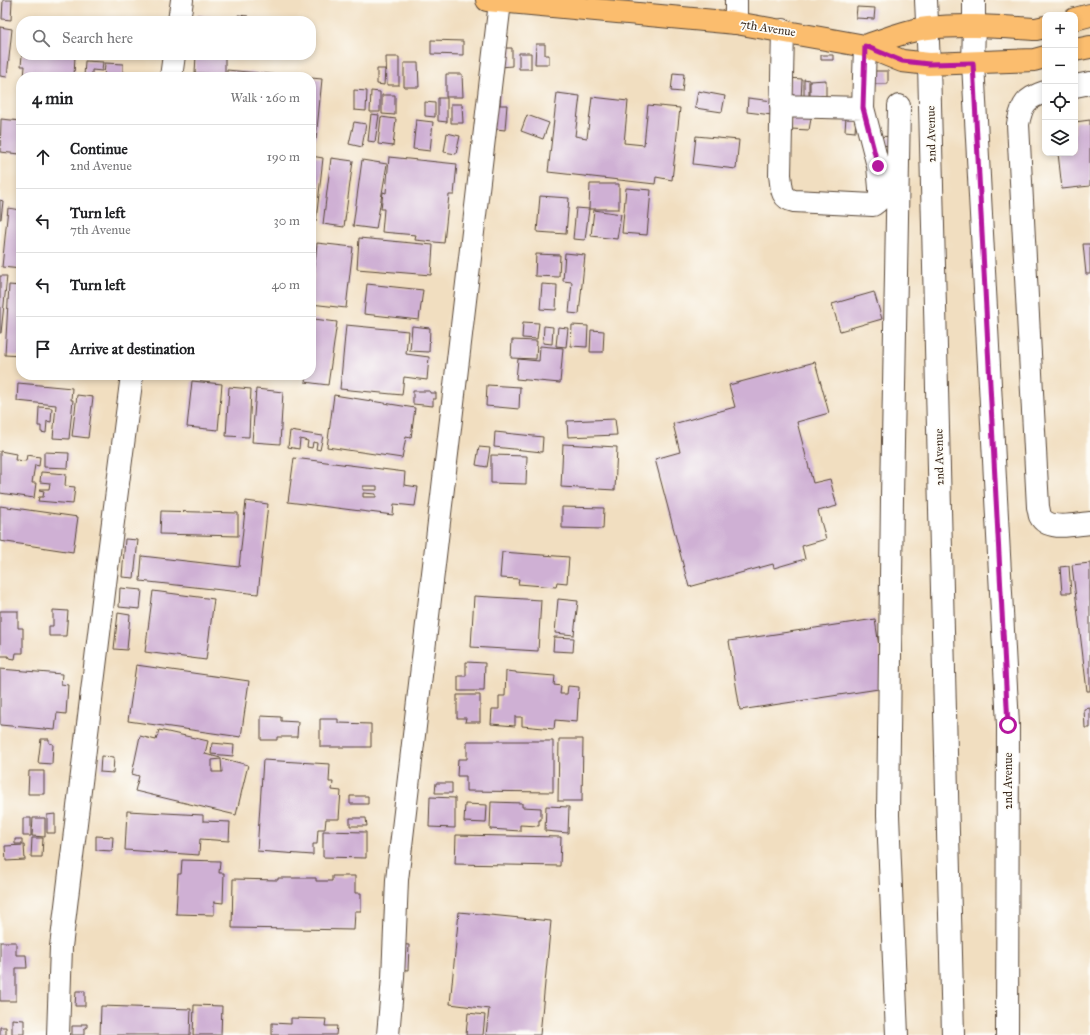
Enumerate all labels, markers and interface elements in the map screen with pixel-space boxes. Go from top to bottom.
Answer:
map controls [1042,12,1078,156]
button: + [1042,12,1078,48]
search box [16,16,316,60]
street label: 7th Avenue [739,17,797,39]
icon: search [30,27,52,49]
text: Search here [62,29,133,47]
button: − [1042,48,1078,84]
button: locate [1042,84,1078,120]
text: 4 min [32,88,73,109]
text: Walk · 260 m [230,90,300,106]
street label: 2nd Avenue [924,105,938,163]
button: layers [1042,120,1078,156]
text: Continue [70,140,128,158]
icon: ahead [32,146,54,168]
text: 190 m [267,149,300,165]
route end [869,157,887,175]
text: 2nd Avenue [70,158,132,174]
text: Turn left [70,204,126,222]
icon: left [32,210,54,232]
text: 30 m [274,213,300,229]
text: 7th Avenue [70,222,131,238]
icon: left [32,274,54,296]
text: Turn left [70,276,126,294]
text: 40 m [271,277,300,293]
icon: arrive [32,338,54,360]
text: Arrive at destination [70,340,195,358]
street label: 2nd Avenue [932,428,946,486]
route start [999,716,1017,734]
street label: 2nd Avenue [1001,752,1015,810]

